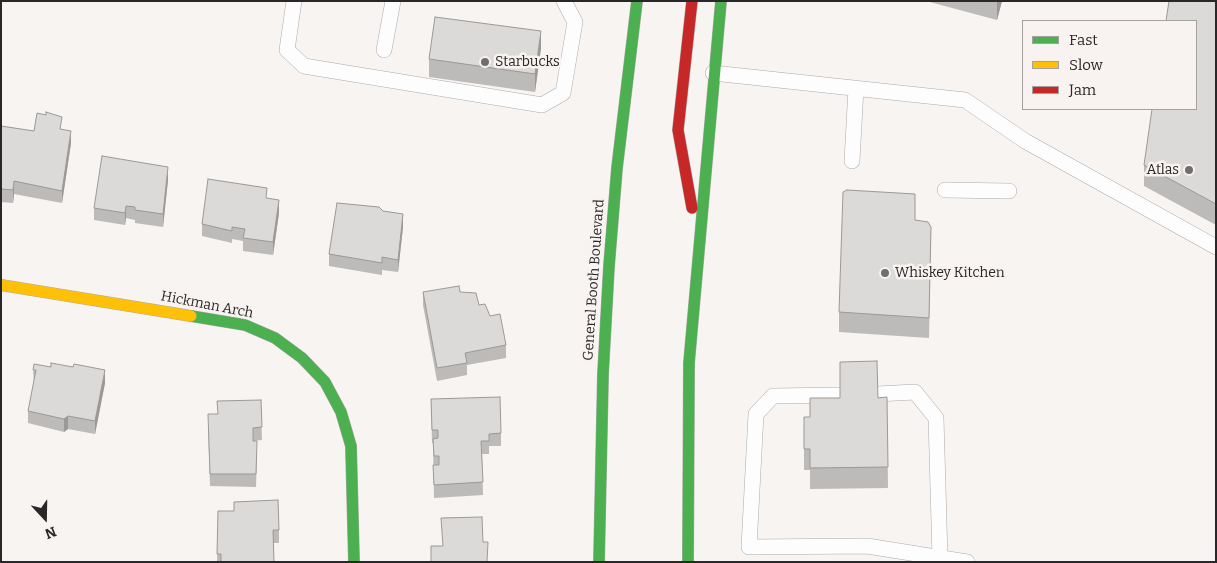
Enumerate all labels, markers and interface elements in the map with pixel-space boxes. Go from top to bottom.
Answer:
legend [1022,20,1197,110]
text: Fast [1069,31,1098,49]
place label: Starbucks [495,54,560,70]
marker: Starbucks [479,56,491,68]
text: Slow [1069,56,1103,74]
text: Jam [1069,81,1096,99]
place label: Atlas [1146,162,1179,178]
marker: Atlas [1183,164,1195,176]
street label: General Booth Boulevard [580,199,608,361]
place label: Whiskey Kitchen [895,265,1005,281]
marker: Whiskey Kitchen [879,267,891,279]
street label: Hickman Arch [159,288,255,322]
north arrow [20,493,70,543]
text: N [42,523,59,542]

